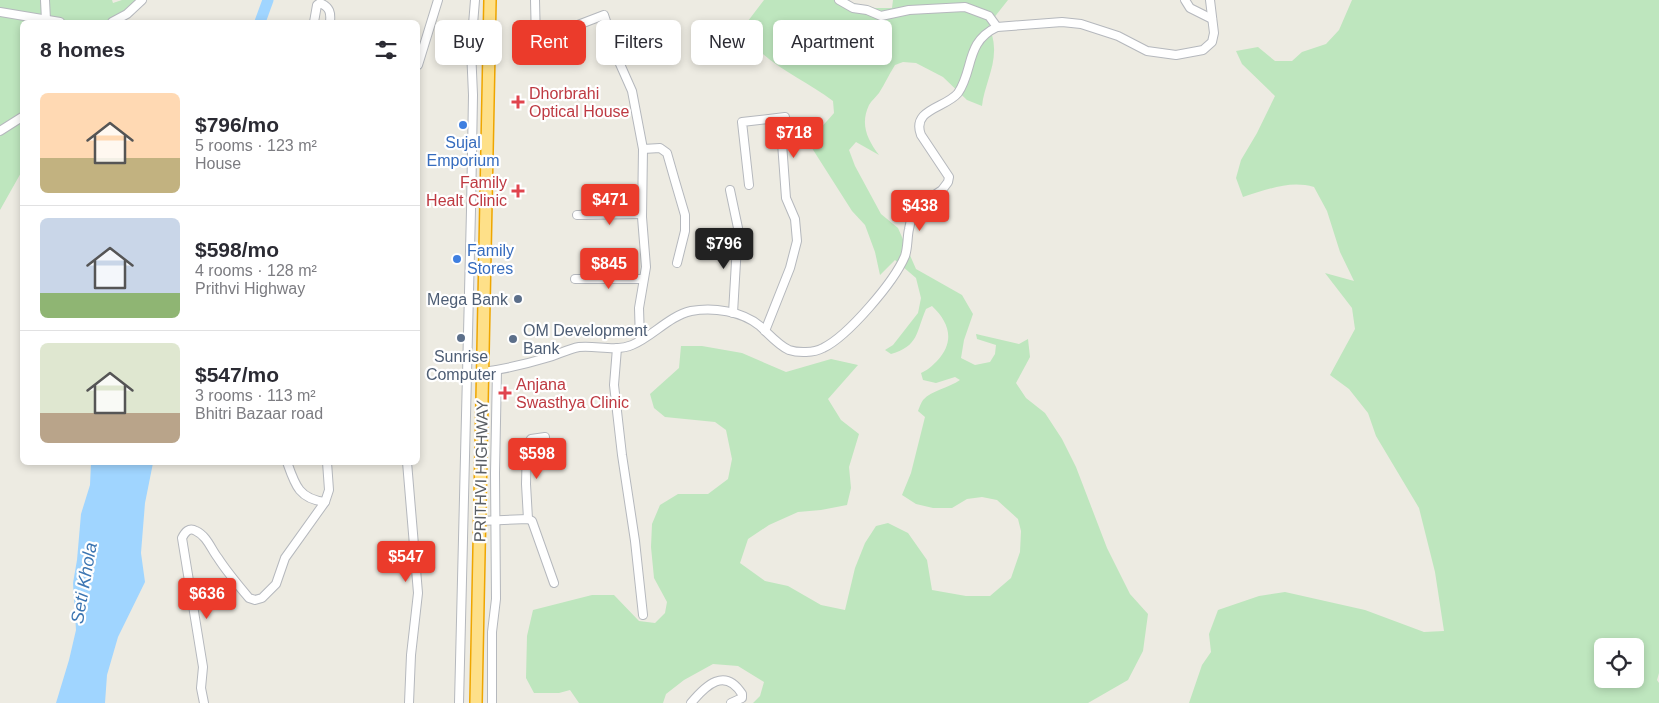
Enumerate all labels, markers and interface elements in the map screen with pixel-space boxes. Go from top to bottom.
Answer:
chip: Buy [435,20,502,65]
chip: Rent [512,20,586,65]
chip: Filters [596,20,681,65]
chip: New [691,20,763,65]
chip: Apartment [773,20,892,65]
icon: filters [372,36,400,64]
text: 8 homes [40,38,125,61]
place label: Dhorbrahi Optical House [529,85,630,120]
marker: Dhorbrahi Optical House [511,95,525,109]
icon: home [80,113,140,173]
text: $796/mo [195,113,279,136]
pin: $718 [764,116,824,159]
marker: Sujal Emporium [457,119,469,131]
text: $718 [776,124,812,141]
place label: Sujal Emporium [427,134,499,169]
text: 5 rooms · 123 m² [195,137,317,154]
text: House [195,155,241,172]
place label: Family Healt Clinic [426,174,507,209]
marker: Family Healt Clinic [511,184,525,198]
pin: $471 [580,184,640,226]
pin: $438 [890,190,950,232]
text: $471 [592,191,628,208]
text: $438 [902,197,938,214]
pin: $796 [694,228,754,270]
text: $796 [706,235,742,252]
icon: home [80,238,140,298]
text: $598/mo [195,238,279,261]
place label: Family Stores [467,242,514,277]
pin: $845 [579,248,639,290]
marker: Family Stores [451,253,463,265]
text: $845 [591,255,627,272]
text: 4 rooms · 128 m² [195,262,317,279]
text: Prithvi Highway [195,280,305,297]
place label: Mega Bank [427,291,509,308]
marker: Mega Bank [512,293,524,305]
place label: OM Development Bank [523,322,648,357]
marker: Sunrise Computer [455,332,467,344]
marker: OM Development Bank [507,333,519,345]
place label: Sunrise Computer [426,348,497,383]
icon: home [80,363,140,423]
text: $547/mo [195,363,279,386]
place label: Anjana Swasthya Clinic [516,376,629,411]
marker: Anjana Swasthya Clinic [498,386,512,400]
text: 3 rooms · 113 m² [195,387,316,404]
street label: PRITHVI HIGHWAY [471,399,491,542]
text: Bhitri Bazaar road [195,405,323,422]
pin: $598 [507,438,567,480]
text: $598 [519,445,555,462]
pin: $547 [376,540,436,583]
water label: Seti Khola [67,541,101,625]
text: $547 [388,548,424,565]
pin: $636 [177,578,237,620]
text: $636 [189,585,225,602]
map controls [1594,638,1644,688]
button: locate [1594,638,1644,688]

